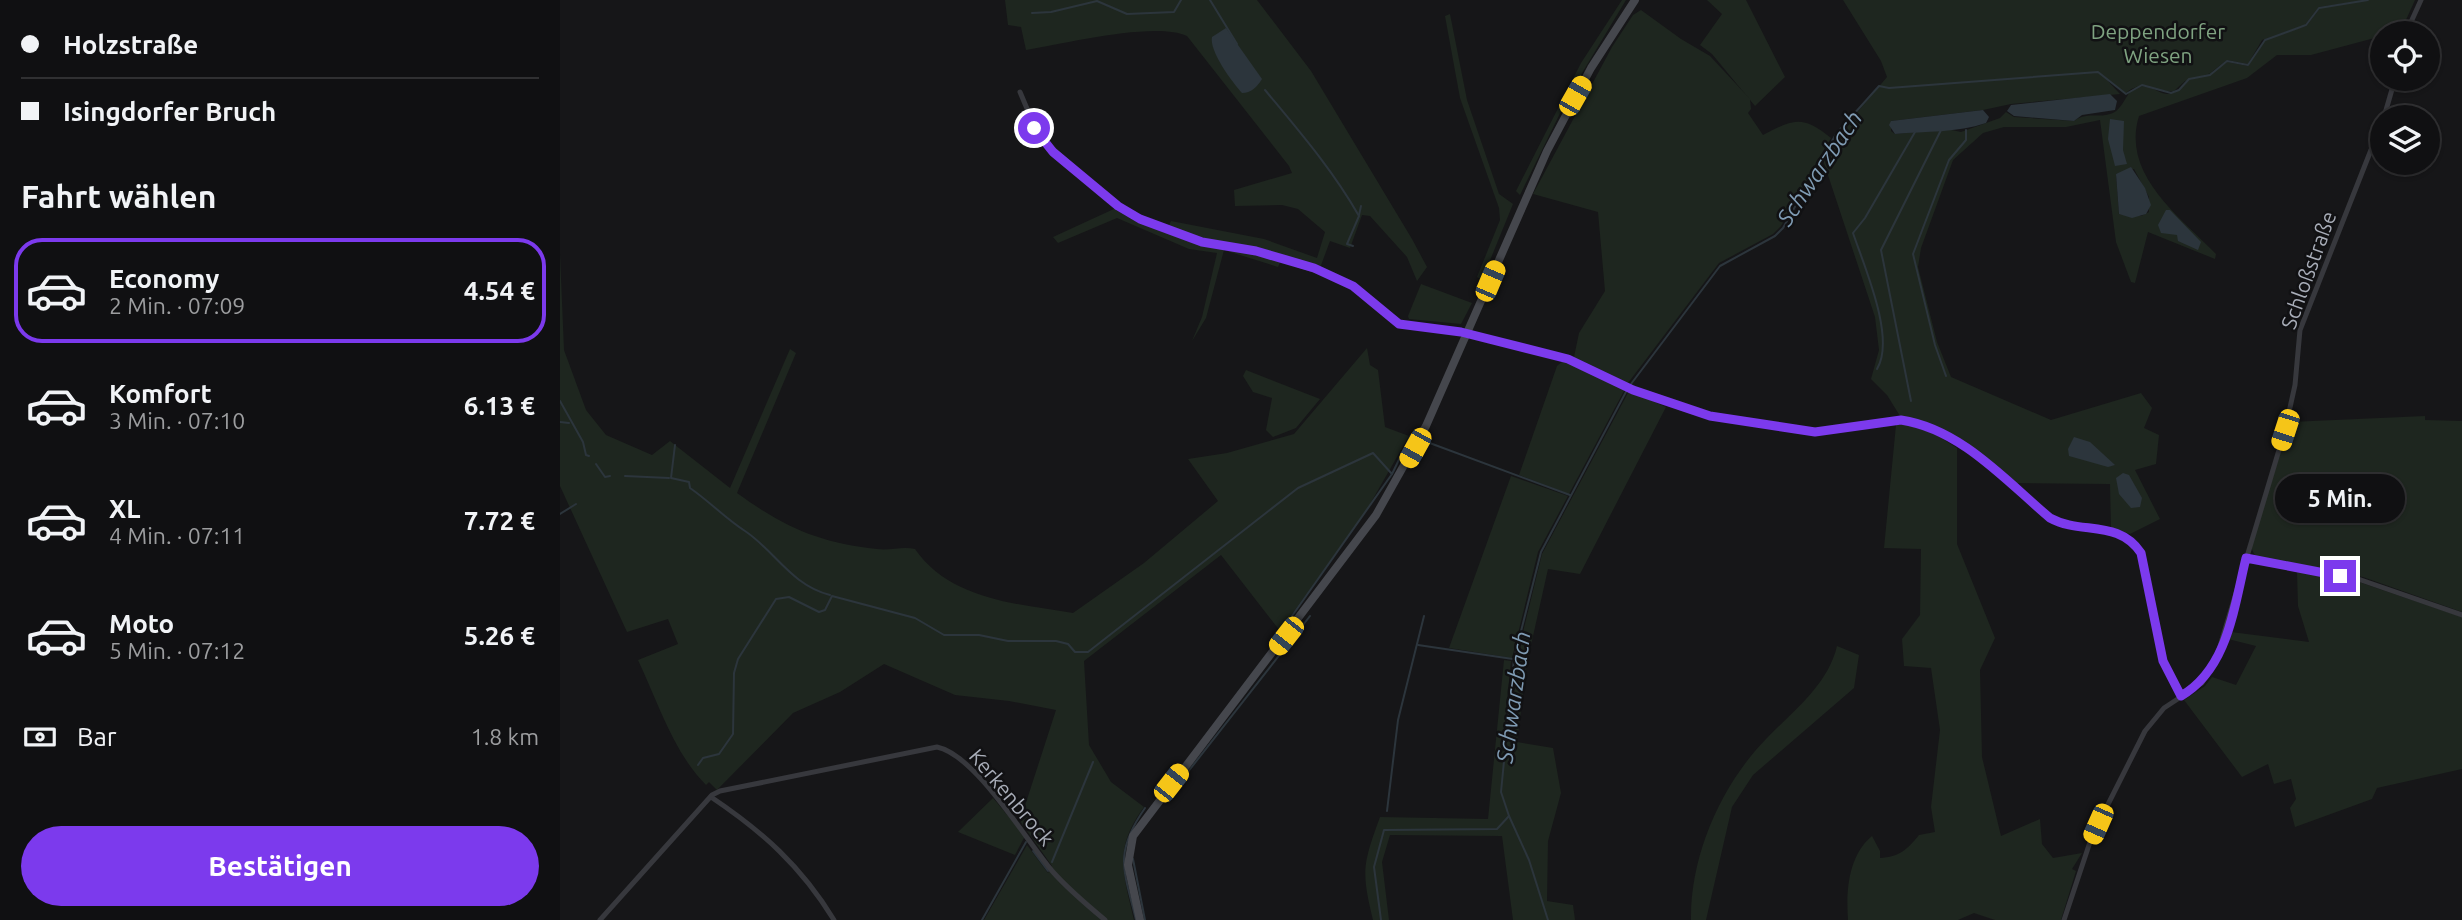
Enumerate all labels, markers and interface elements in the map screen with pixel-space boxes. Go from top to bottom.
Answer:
park label: Deppendorfer Wiesen [2091,19,2225,67]
map controls [2370,21,2440,175]
button: locate [2370,21,2440,91]
text: Holzstraße [63,30,198,59]
car [1556,73,1595,119]
text: Isingdorfer Bruch [63,97,276,126]
button: layers [2370,105,2440,175]
water label: Schwarzbach [1771,106,1866,231]
route start [1018,112,1050,144]
text: Fahrt wählen [21,178,216,214]
street label: Schloßstraße [2276,208,2340,332]
car [1473,258,1508,304]
icon: car [25,259,88,322]
text: Economy [109,264,219,293]
text: 4.54 € [464,276,535,305]
text: 2 Min. · 07:09 [109,293,245,318]
icon: car [25,374,88,437]
text: Komfort [109,379,212,408]
text: 6.13 € [464,391,535,420]
car [2269,407,2302,453]
text: 3 Min. · 07:10 [109,408,245,433]
car [1396,425,1435,471]
callout: 5 Min. [2275,475,2405,524]
text: 5 Min. [2308,486,2372,511]
icon: car [25,489,88,552]
text: XL [109,494,140,523]
text: 7.72 € [464,506,535,535]
text: 4 Min. · 07:11 [109,523,245,548]
route end [2324,560,2356,592]
icon: car [25,604,88,667]
text: Moto [109,609,174,638]
car [1265,613,1308,659]
text: 5.26 € [464,621,535,650]
water label: Schwarzbach [1491,630,1535,765]
text: 5 Min. · 07:12 [109,638,245,663]
icon: cash [21,718,59,756]
text: Bar [77,722,117,751]
text: 1.8 km [471,724,539,749]
street label: Kerkenbrock [965,744,1060,851]
car [1150,760,1193,806]
car [2080,801,2117,847]
button: Bestätigen [21,826,539,906]

